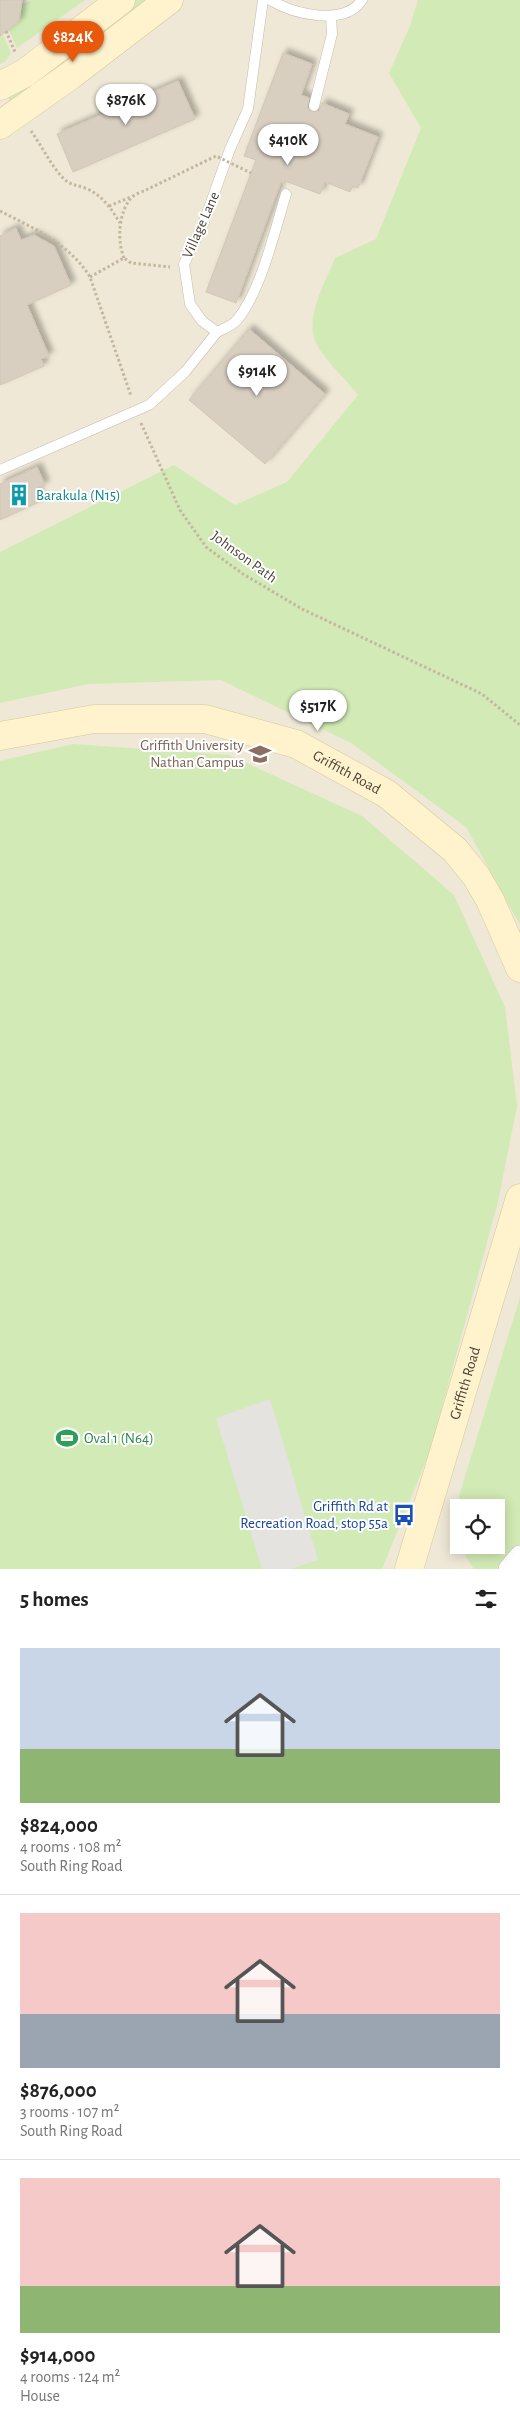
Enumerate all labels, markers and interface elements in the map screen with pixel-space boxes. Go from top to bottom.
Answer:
pin: $824K [38,20,108,63]
text: $824K [53,29,93,45]
pin: $876K [91,84,161,126]
text: $876K [106,92,146,108]
pin: $410K [253,124,323,166]
text: $410K [269,132,307,148]
street label: Village Lane [180,190,222,260]
pin: $914K [222,354,292,397]
text: $914K [238,363,276,379]
building icon: Barakula (N15) [6,482,32,508]
place label: Barakula (N15) [36,488,121,503]
street label: Johnson Path [208,528,280,586]
pin: $517K [283,690,353,732]
text: $517K [300,698,336,714]
place label: Griffith University Nathan Campus [140,738,245,770]
school or university icon: Griffith University Nathan Campus [247,741,273,767]
street label: Griffith Road [310,747,384,797]
street label: Griffith Road [447,1345,483,1421]
sports icon: Oval 1 (N64) [54,1425,80,1451]
place label: Oval 1 (N64) [84,1431,154,1446]
place label: Griffith Rd at Recreation Road, stop 55a [240,1499,388,1531]
map controls [450,1499,505,1554]
button: locate [450,1499,505,1554]
bus stop icon: Griffith Rd at Recreation Road, stop 55a [391,1502,417,1528]
icon: filters [472,1585,500,1613]
text: 5 homes [20,1589,89,1610]
icon: home [215,1680,305,1770]
text: $824,000 [20,1815,98,1836]
text: 4 rooms · 108 m² [20,1839,121,1855]
text: South Ring Road [20,1858,123,1874]
icon: home [215,1946,305,2036]
text: $876,000 [20,2080,97,2101]
text: 3 rooms · 107 m² [20,2104,119,2120]
text: South Ring Road [20,2123,123,2139]
icon: home [215,2211,305,2301]
text: $914,000 [20,2345,95,2366]
text: 4 rooms · 124 m² [20,2369,120,2385]
text: House [20,2388,60,2404]

